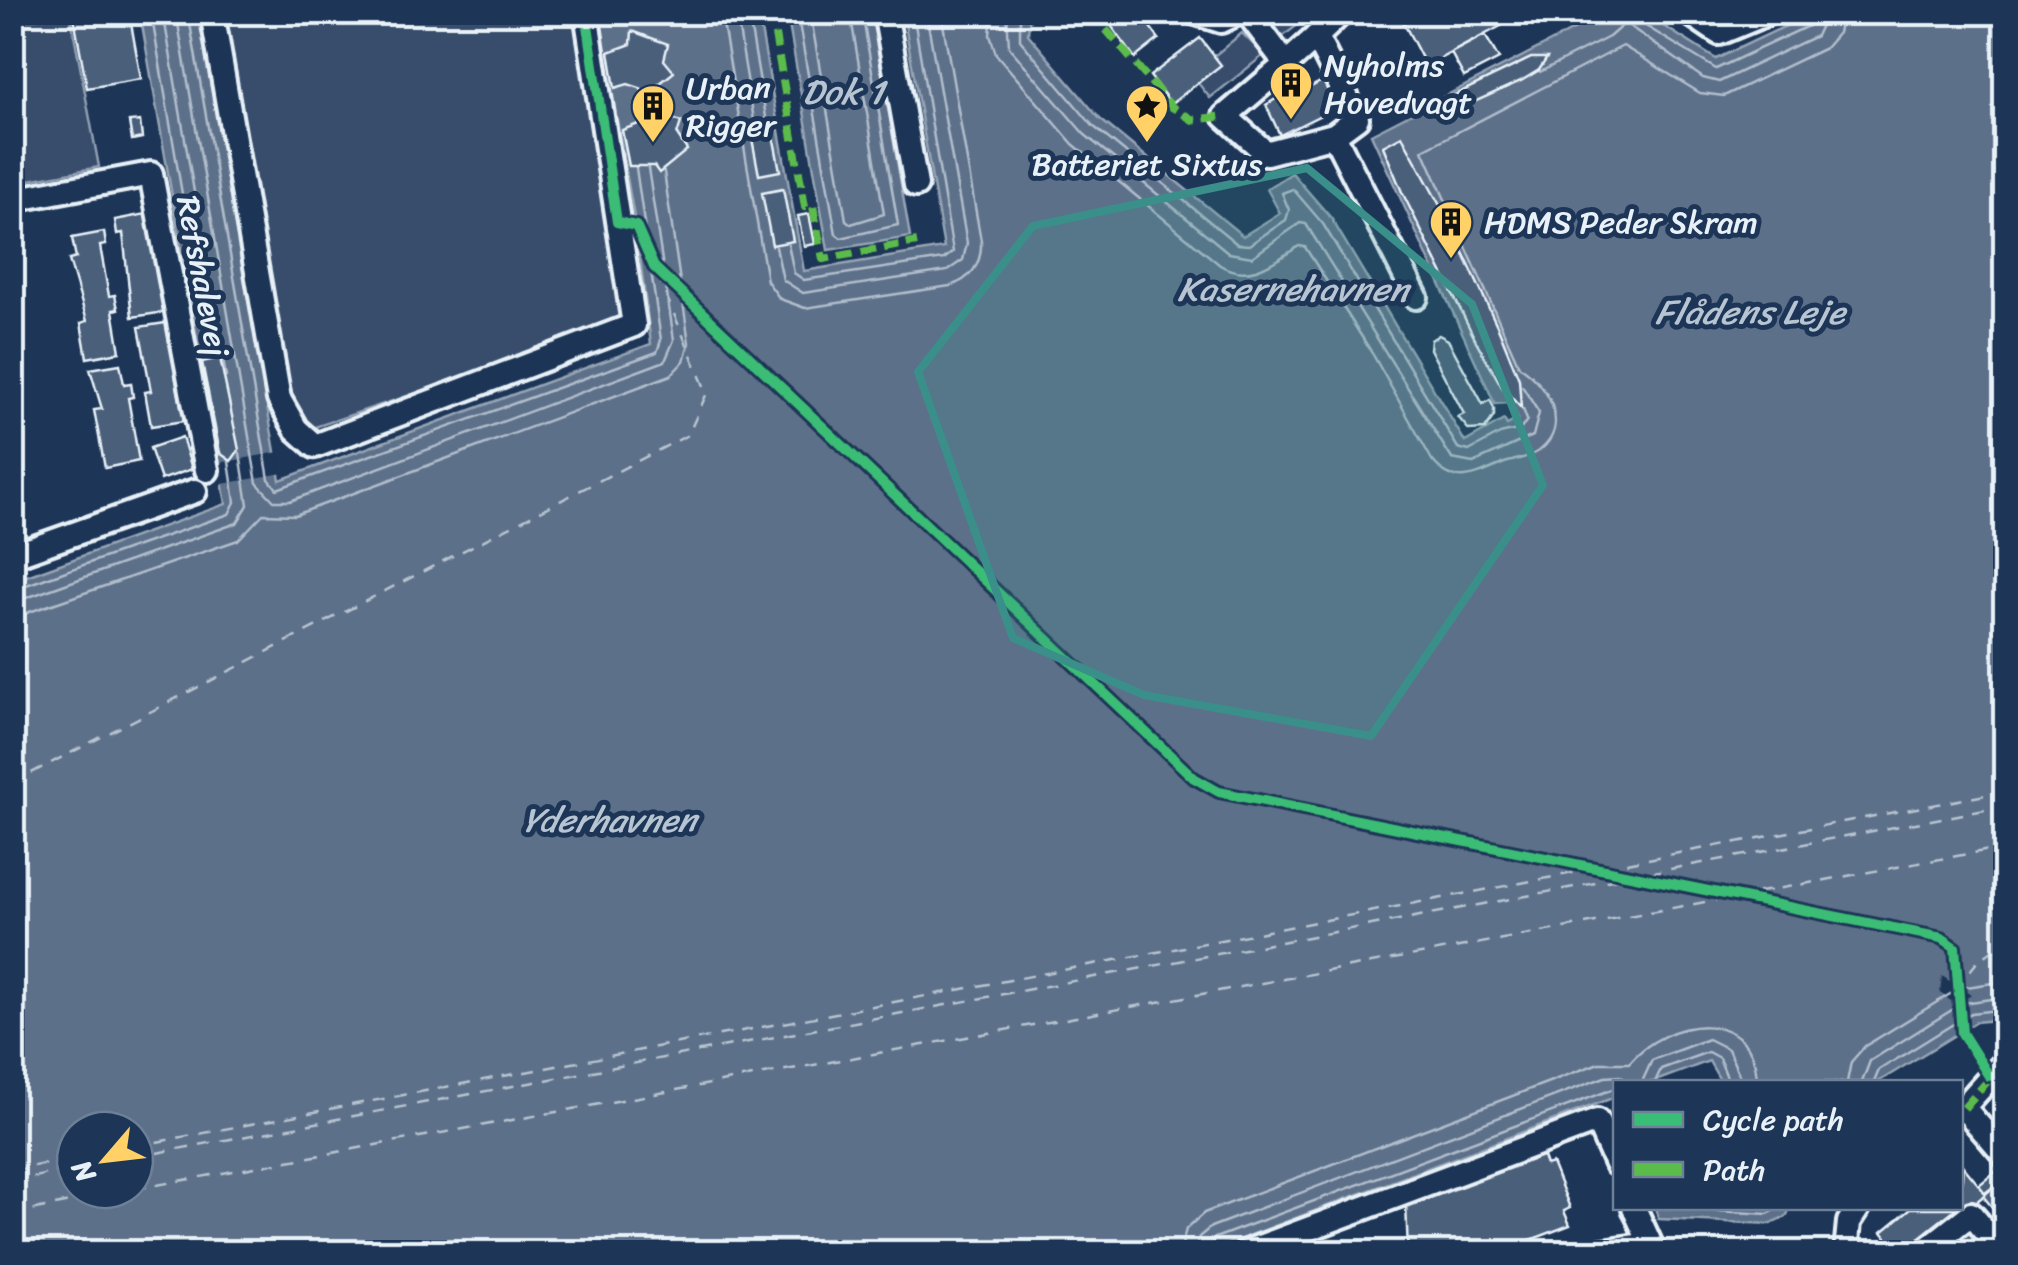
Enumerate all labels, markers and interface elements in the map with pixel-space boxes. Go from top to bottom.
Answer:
place label: Nyholms Hovedvagt [1324,37,1472,131]
place label: Urban Rigger [686,60,778,154]
building icon: Nyholms Hovedvagt [1268,60,1314,121]
water label: Dok 1 [802,61,889,123]
building icon: Urban Rigger [630,83,676,144]
place icon: Batteriet Sixtus [1124,83,1170,144]
place label: Batteriet Sixtus [1032,136,1263,193]
street label: Refshalevej [159,191,246,363]
place label: HDMS Peder Skram [1484,194,1758,251]
building icon: HDMS Peder Skram [1428,199,1474,260]
water label: Kasernehavnen [1177,258,1412,320]
water label: Flådens Leje [1655,281,1848,343]
water label: Yderhavnen [523,789,701,851]
legend [1613,1080,1963,1210]
text: Cycle path [1703,1093,1844,1147]
north arrow [55,1110,155,1210]
text: Path [1703,1143,1765,1197]
text: N [57,1151,110,1192]

